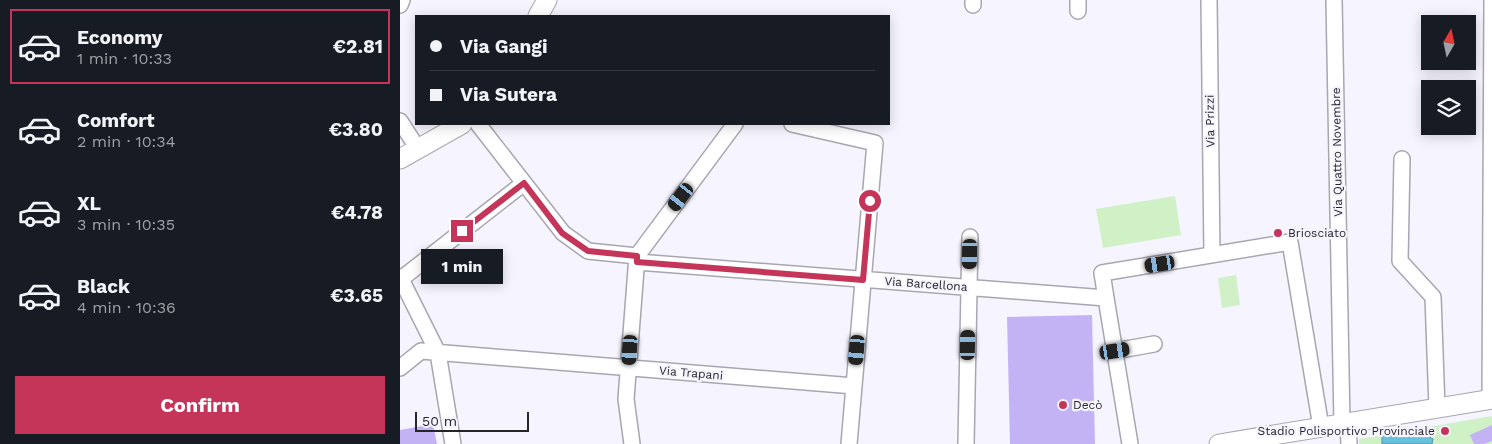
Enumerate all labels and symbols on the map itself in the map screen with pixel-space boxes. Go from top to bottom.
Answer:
north arrow [1421,15,1476,70]
street label: Via Quattro Novembre [1329,87,1345,217]
street label: Via Prizzi [1203,94,1217,148]
car [665,181,696,213]
route start [859,190,881,212]
route end [451,220,473,242]
place label: Briosciato [1288,226,1346,240]
marker: Briosciato [1272,227,1284,239]
car [962,239,977,269]
callout: 1 min [421,248,503,284]
car [1144,254,1175,274]
street label: Via Barcellona [884,274,968,294]
car [960,330,975,360]
car [848,334,865,366]
car [621,335,638,365]
car [1099,341,1130,361]
street label: Via Trapani [658,363,724,383]
place label: Decò [1073,398,1103,412]
marker: Decò [1057,399,1069,411]
scale bar [415,409,529,432]
place label: Stadio Polisportivo Provinciale [1257,424,1435,438]
marker: Stadio Polisportivo Provinciale [1439,425,1451,437]

